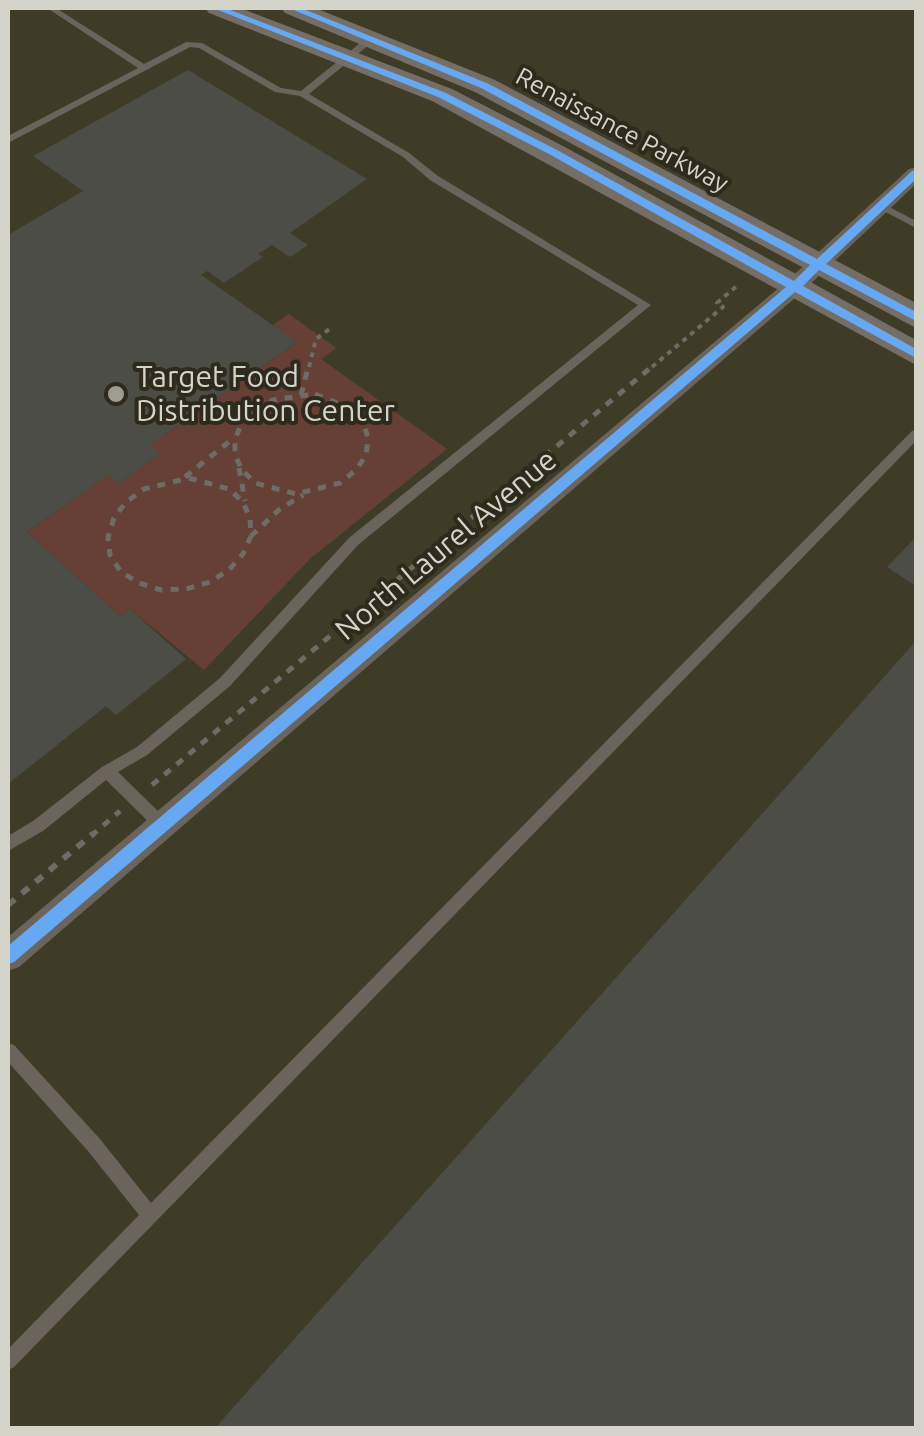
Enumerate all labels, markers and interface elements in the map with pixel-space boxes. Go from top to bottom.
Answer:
street label: Renaissance Parkway [511,61,733,199]
place label: Target Food Distribution Center [136,359,395,430]
marker: Target Food Distribution Center [105,383,127,405]
street label: North Laurel Avenue [328,442,564,648]

